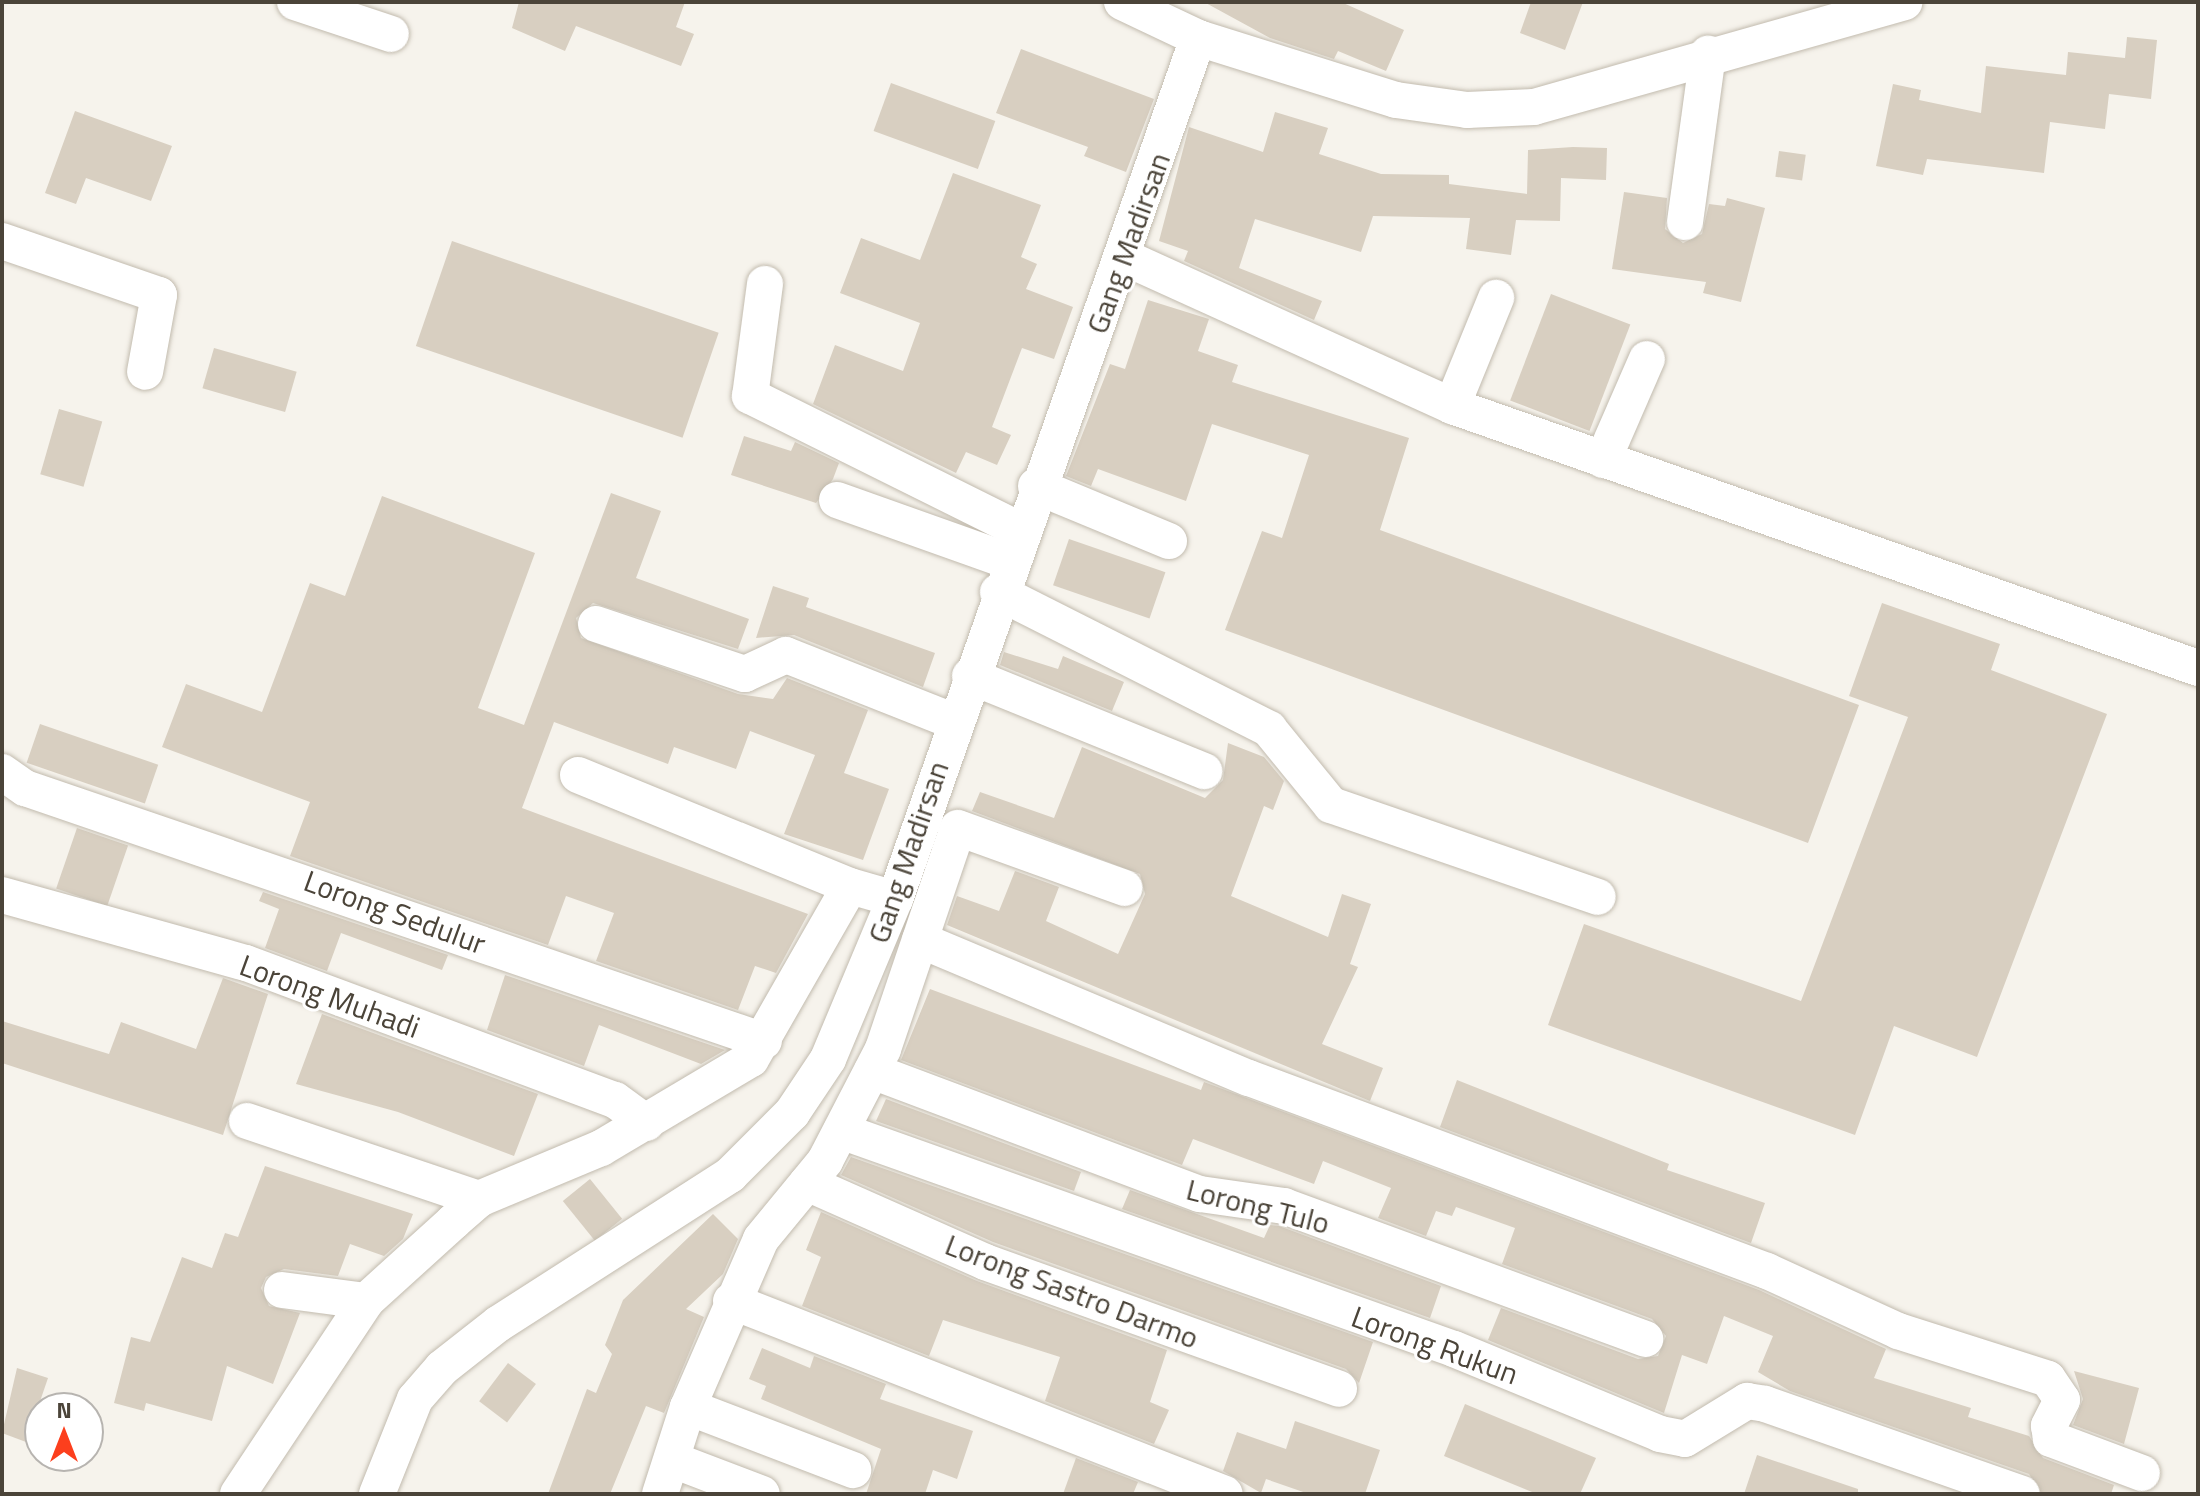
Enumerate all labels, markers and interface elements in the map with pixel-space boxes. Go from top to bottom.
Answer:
street label: Gang Madirsan [1079,148,1177,338]
street label: Gang Madirsan [860,756,956,948]
street label: Lorong Sedulur [299,862,491,962]
street label: Lorong Muhadi [235,947,425,1045]
street label: Lorong Tulo [1183,1171,1333,1241]
street label: Lorong Sastro Darmo [940,1226,1204,1356]
street label: Lorong Rukun [1347,1298,1523,1392]
north arrow [24,1392,104,1472]
text: N [56,1393,72,1427]

